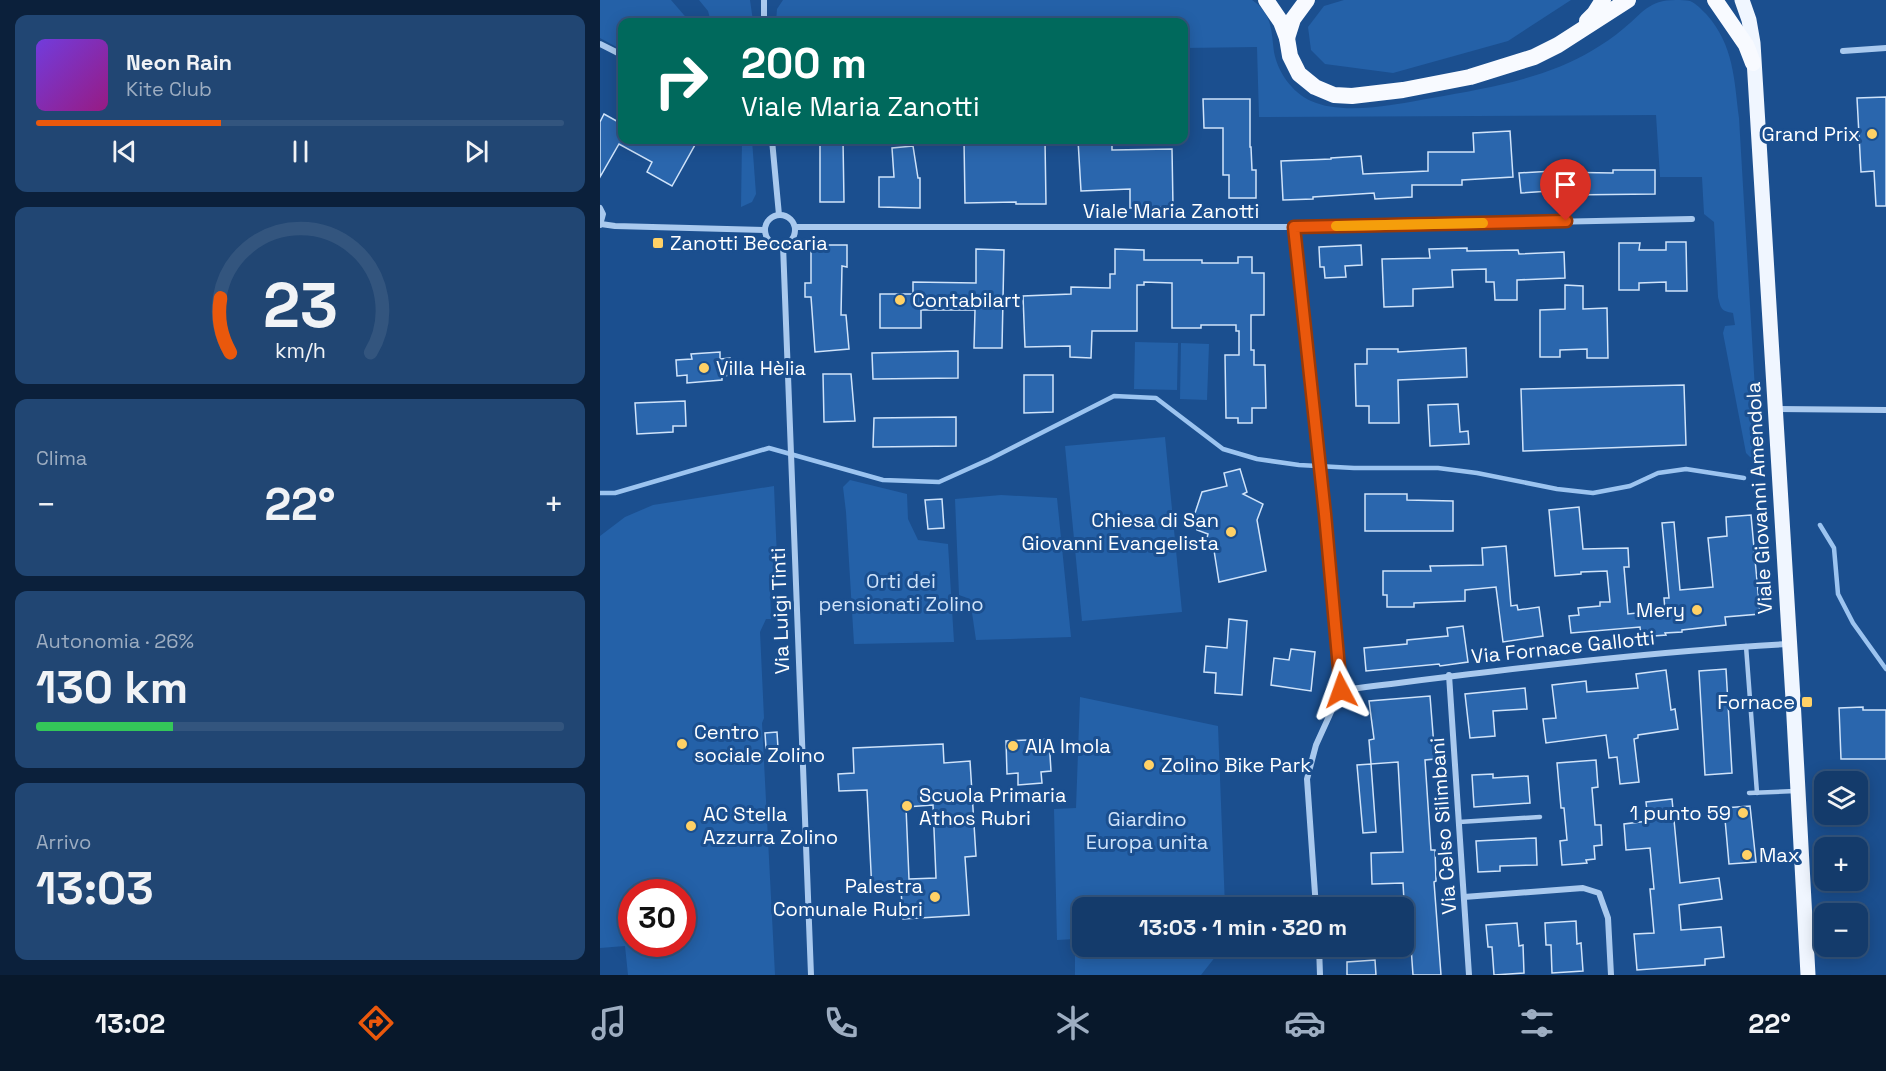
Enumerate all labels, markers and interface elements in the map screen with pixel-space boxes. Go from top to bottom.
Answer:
text: 200 m [741,37,867,90]
icon: right [642,42,720,120]
text: Neon Rain [126,48,232,76]
text: Kite Club [126,76,212,102]
text: Viale Maria Zanotti [741,89,980,124]
place label: Grand Prix [1761,121,1860,147]
marker: Grand Prix [1865,127,1879,141]
icon: previous [108,135,141,168]
icon: pause [284,135,317,168]
icon: next [460,135,493,168]
pin [1540,159,1591,221]
icon: arrive [1549,168,1582,201]
street label: Viale Maria Zanotti [1083,198,1259,224]
place label: Zanotti Beccaria [670,230,828,256]
marker: Zanotti Beccaria [651,236,665,250]
text: 23 [262,266,337,345]
place label: Contabilart [912,287,1021,313]
marker: Contabilart [893,293,907,307]
text: km/h [274,337,326,364]
place label: Villa Hèlia [716,355,806,381]
marker: Villa Hèlia [697,361,711,375]
street label: Viale Giovanni Amendola [1740,381,1778,615]
text: Clima [36,445,87,471]
text: 22° [264,476,336,533]
text: − [36,484,56,526]
text: + [544,484,564,526]
place label: Chiesa di San Giovanni Evangelista [1021,507,1219,556]
marker: Chiesa di San Giovanni Evangelista [1224,525,1238,539]
street label: Via Luigi Tinti [765,547,795,675]
park label: Orti dei pensionati Zolino [818,568,984,617]
place label: Mery [1636,597,1685,623]
marker: Mery [1690,603,1704,617]
street label: Via Fornace Gallotti [1470,624,1656,670]
text: Autonomia · 26% [36,628,194,654]
position arrow [1309,658,1373,722]
text: 130 km [36,659,188,716]
place label: Fornace [1717,689,1795,715]
marker: Fornace [1800,695,1814,709]
place label: Centro sociale Zolino [694,719,825,768]
place label: AIA Imola [1025,733,1111,759]
marker: Centro sociale Zolino [675,737,689,751]
street label: Via Celso Silimbani [1424,737,1462,915]
marker: AIA Imola [1006,739,1020,753]
place label: Zolino Bike Park [1161,752,1311,778]
marker: Zolino Bike Park [1142,758,1156,772]
map controls [1814,771,1868,957]
button: layers [1814,771,1868,825]
place label: Scuola Primaria Athos Rubri [919,782,1066,831]
marker: Scuola Primaria Athos Rubri [900,799,914,813]
place label: 1 punto 59 [1630,800,1731,826]
place label: AC Stella Azzurra Zolino [703,801,838,850]
park label: Giardino Europa unita [1086,806,1208,855]
marker: 1 punto 59 [1736,806,1750,820]
marker: AC Stella Azzurra Zolino [684,819,698,833]
text: Arrivo [36,829,91,855]
button: + [1814,837,1868,891]
place label: Max [1759,842,1800,868]
marker: Max [1740,848,1754,862]
text: 13:03 [36,860,154,917]
place label: Palestra Comunale Rubri [773,873,923,922]
speed limit sign: 30 [618,879,696,957]
marker: Palestra Comunale Rubri [928,890,942,904]
button: − [1814,903,1868,957]
text: 13:03 · 1 min · 320 m [1139,913,1347,941]
icon: directions [355,1002,397,1044]
icon: music [588,1002,630,1044]
icon: phone [820,1002,862,1044]
icon: climate [1052,1002,1094,1044]
icon: car [1284,1002,1326,1044]
icon: filters [1516,1002,1558,1044]
text: 13:02 [95,1006,165,1041]
text: 22° [1748,1006,1791,1041]

